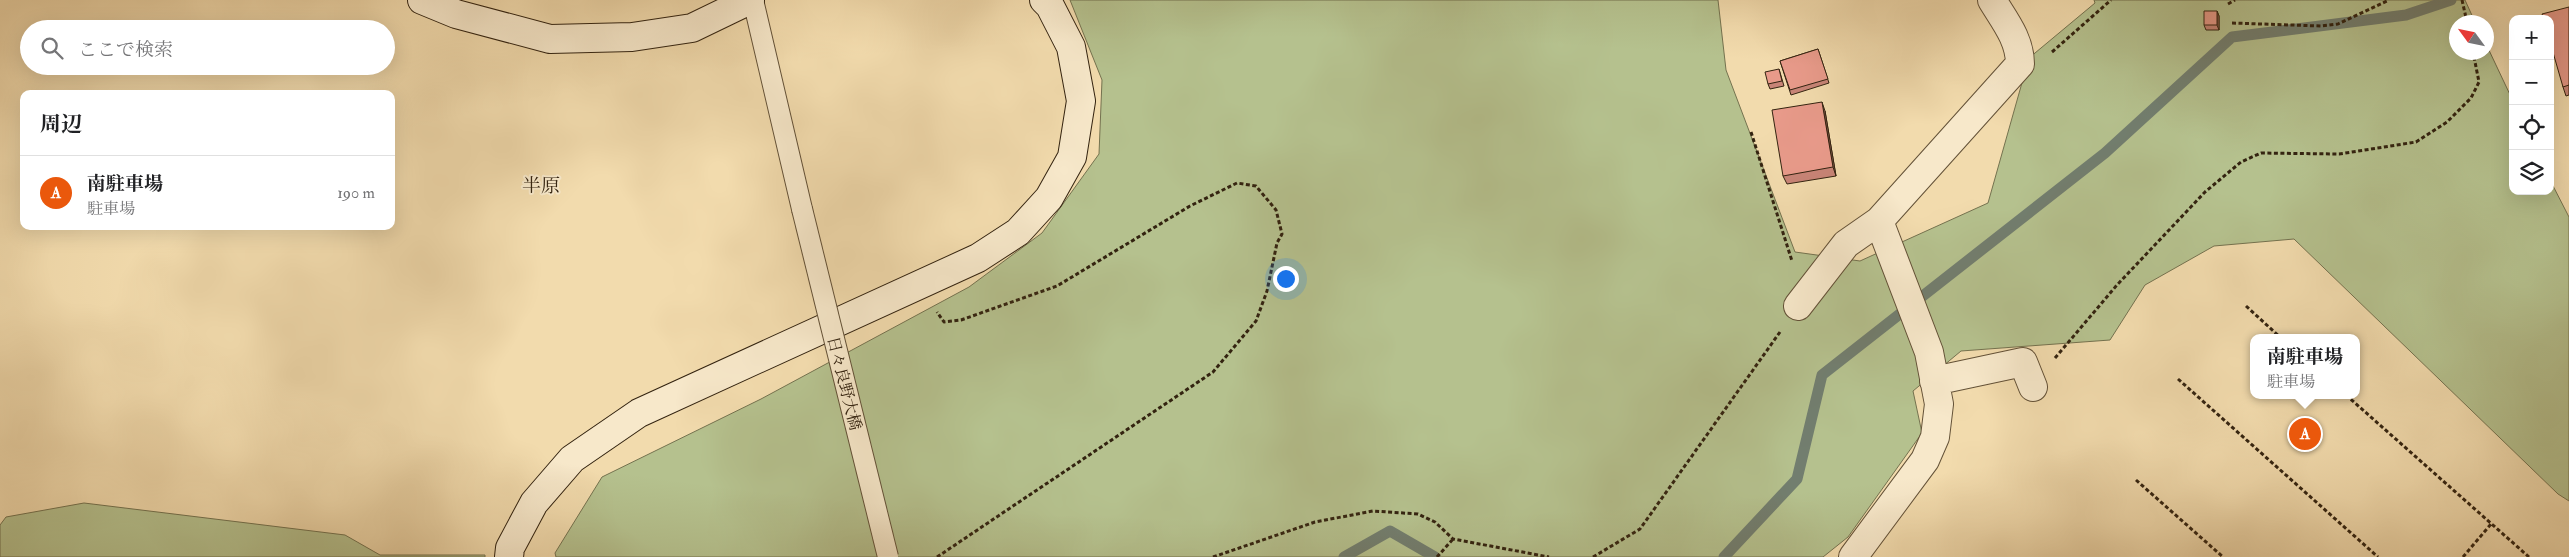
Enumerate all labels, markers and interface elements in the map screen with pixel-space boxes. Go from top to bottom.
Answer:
north arrow [2449,15,2494,60]
map controls [2509,15,2554,195]
button: + [2509,15,2554,60]
search box [20,20,395,75]
icon: search [38,34,66,62]
text: ここで検索 [78,38,173,62]
button: − [2509,60,2554,105]
button: locate [2509,105,2554,150]
text: 周辺 [40,111,82,138]
button: layers [2509,150,2554,195]
text: 南駐車場 [87,172,163,196]
district label: 半原 [522,174,560,198]
text: A [51,183,61,203]
text: 190 m [337,183,375,203]
text: 駐車場 [87,199,135,219]
your location [1273,266,1299,292]
street label: 日々良野大橋 [823,334,865,432]
popup [2250,334,2360,399]
text: 南駐車場 [2267,345,2343,369]
text: 駐車場 [2267,372,2315,392]
pin: A [2289,415,2321,453]

